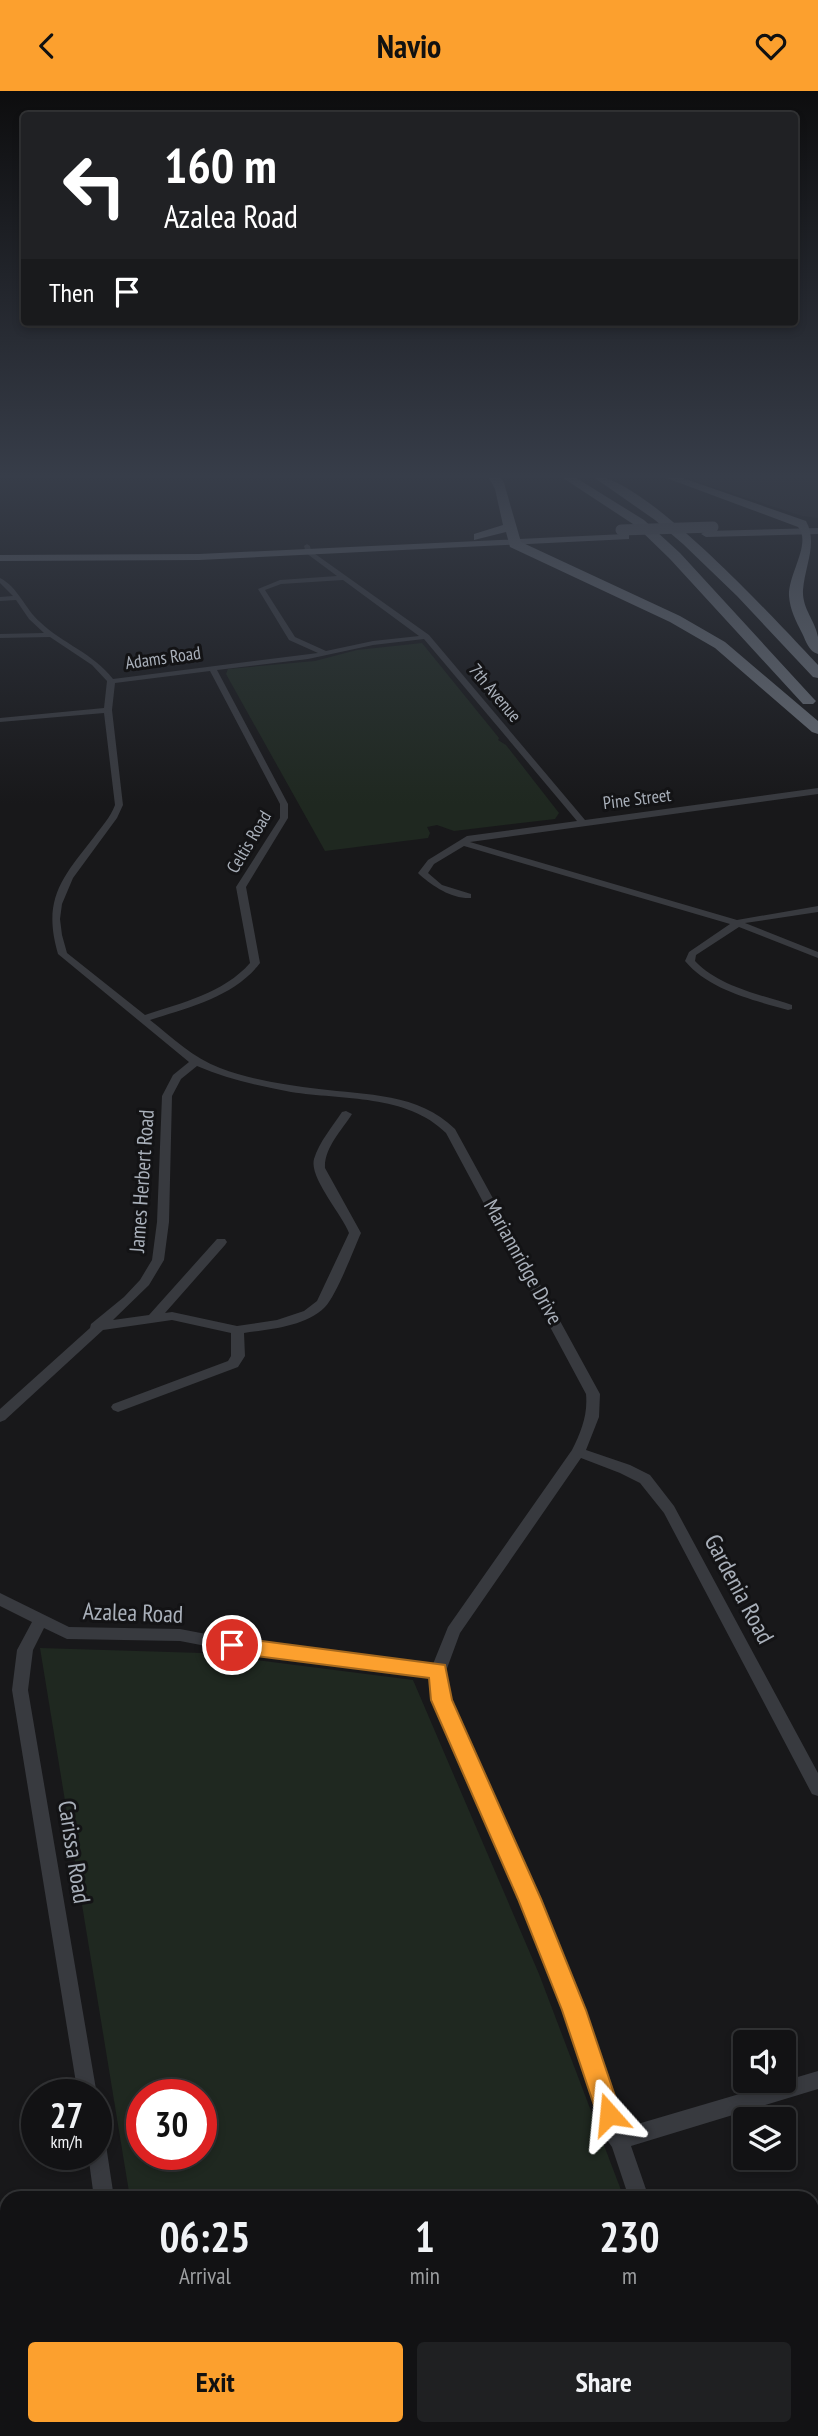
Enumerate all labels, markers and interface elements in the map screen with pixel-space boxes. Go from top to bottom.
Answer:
text: Navio [377,25,441,67]
icon: back [28,27,66,65]
icon: heart [752,27,790,65]
text: 160 m [164,133,277,197]
icon: left [49,140,140,231]
text: Azalea Road [164,195,298,237]
icon: arrive [108,273,146,311]
text: Then [49,276,94,309]
street label: Adams Road [124,641,202,674]
street label: 7th Avenue [464,659,527,727]
street label: Pine Street [602,783,672,814]
street label: Celtis Road [221,806,276,877]
street label: James Herbert Road [123,1109,160,1254]
street label: Mariannridge Drive [478,1195,569,1329]
street label: Gardenia Road [698,1529,781,1649]
street label: Azalea Road [82,1595,184,1630]
pin [202,1615,262,1675]
icon: arrive [213,1626,251,1664]
street label: Carissa Road [51,1798,98,1906]
map controls [733,2030,796,2170]
button: sound [733,2030,796,2093]
position arrow [572,2077,646,2151]
speed limit sign: 30 [126,2079,217,2170]
text: 27 [50,2092,83,2138]
button: layers [733,2107,796,2170]
text: km/h [51,2130,82,2153]
text: 06:25 [159,2209,250,2264]
text: 1 [415,2209,435,2264]
text: 230 [599,2209,660,2264]
text: Arrival [179,2261,231,2290]
text: min [410,2261,440,2290]
text: m [622,2261,637,2290]
button: Exit [28,2342,403,2422]
button: Share [417,2342,791,2422]

